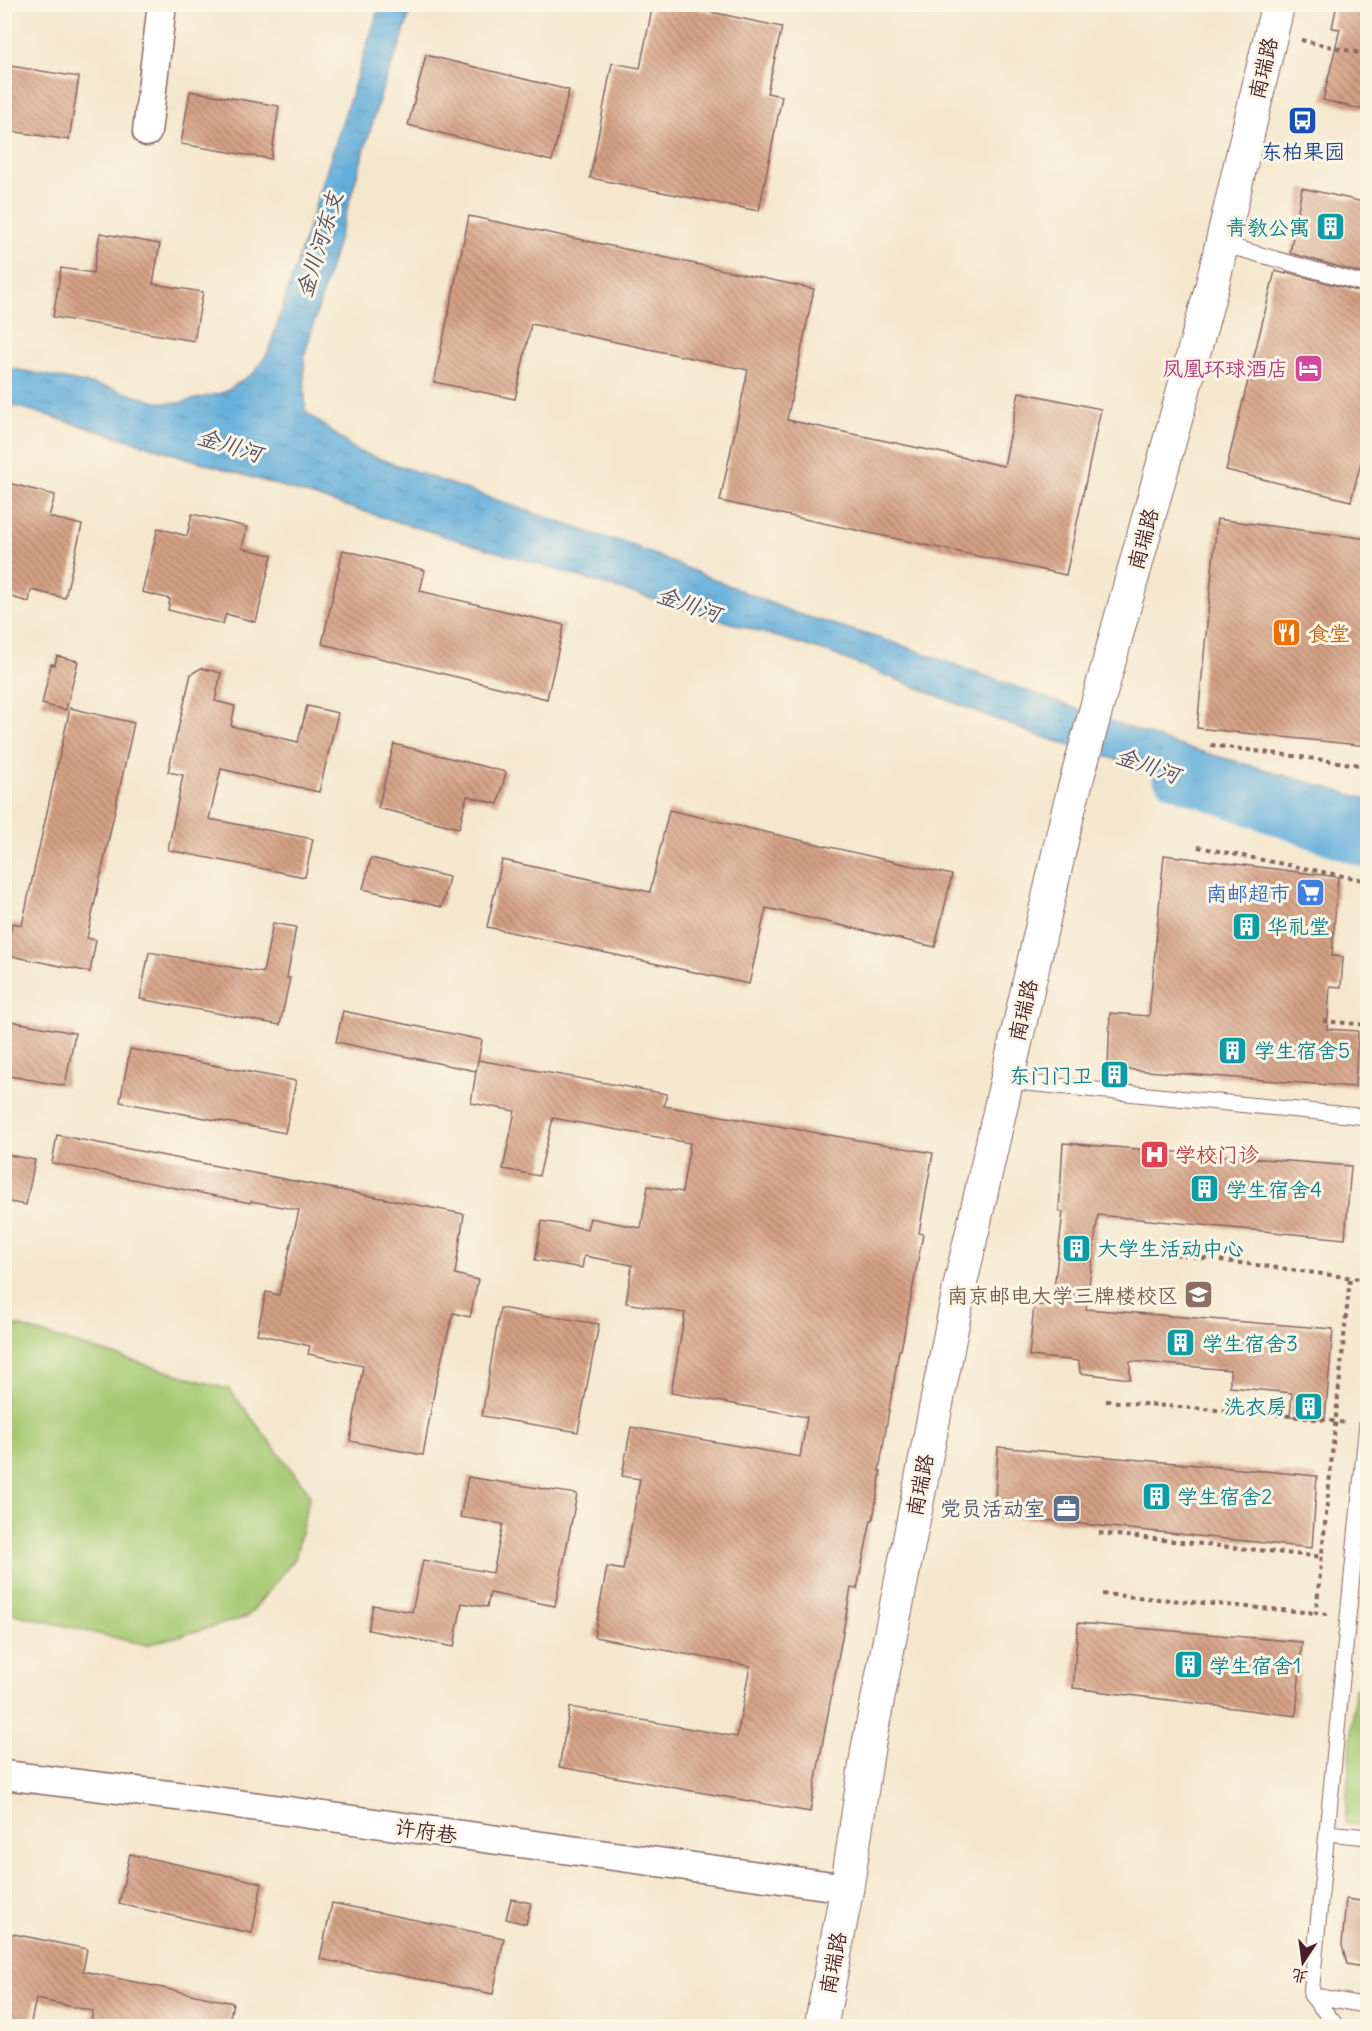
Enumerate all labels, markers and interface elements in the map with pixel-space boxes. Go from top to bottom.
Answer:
street label: 南瑞路 [1243,34,1283,102]
bus stop icon: 东柏果园 [1287,104,1319,136]
place label: 东柏果园 [1261,138,1345,165]
water label: 金川河东支 [290,187,348,301]
building icon: 青教公寓 [1315,211,1347,243]
place label: 青教公寓 [1226,214,1310,241]
hotel icon: 凤凰环球酒店 [1293,352,1325,384]
place label: 凤凰环球酒店 [1162,355,1288,382]
water label: 金川河 [194,422,269,469]
street label: 南瑞路 [1122,505,1164,573]
water label: 金川河 [653,580,728,629]
restaurant icon: 食堂 [1271,617,1303,649]
place label: 食堂 [1308,620,1350,647]
water label: 金川河 [1112,741,1187,790]
supermarket icon: 南邮超市 [1295,877,1327,909]
place label: 南邮超市 [1206,880,1290,907]
building icon: 华礼堂 [1230,910,1262,942]
place label: 华礼堂 [1267,913,1330,940]
street label: 南瑞路 [1003,976,1043,1044]
building icon: 学生宿舍5 [1217,1034,1249,1066]
place label: 学生宿舍5 [1254,1037,1350,1064]
building icon: 东门门卫 [1098,1059,1130,1091]
place label: 东门门卫 [1009,1062,1093,1089]
hospital icon: 学校门诊 [1138,1138,1170,1170]
place label: 学校门诊 [1175,1141,1259,1168]
building icon: 学生宿舍4 [1189,1173,1221,1205]
place label: 学生宿舍4 [1226,1176,1322,1203]
building icon: 大学生活动中心 [1060,1232,1092,1264]
place label: 大学生活动中心 [1097,1235,1244,1262]
school or university icon: 南京邮电大学三牌楼校区 [1183,1279,1215,1311]
place label: 南京邮电大学三牌楼校区 [947,1282,1178,1309]
building icon: 学生宿舍3 [1165,1327,1197,1359]
place label: 学生宿舍3 [1202,1330,1298,1357]
building icon: 洗衣房 [1292,1390,1324,1422]
place label: 洗衣房 [1224,1393,1287,1420]
street label: 南瑞路 [901,1452,939,1518]
building icon: 学生宿舍2 [1140,1480,1172,1512]
place label: 学生宿舍2 [1177,1483,1273,1510]
office icon: 党员活动室 [1050,1492,1082,1524]
place label: 党员活动室 [940,1495,1045,1522]
building icon: 学生宿舍1 [1172,1649,1204,1681]
place label: 学生宿舍1 [1209,1652,1301,1679]
street label: 许府巷 [393,1813,459,1849]
street label: 南瑞路 [814,1930,852,1996]
north arrow [1273,1932,1333,1992]
text: 北 [1290,1965,1310,1988]

